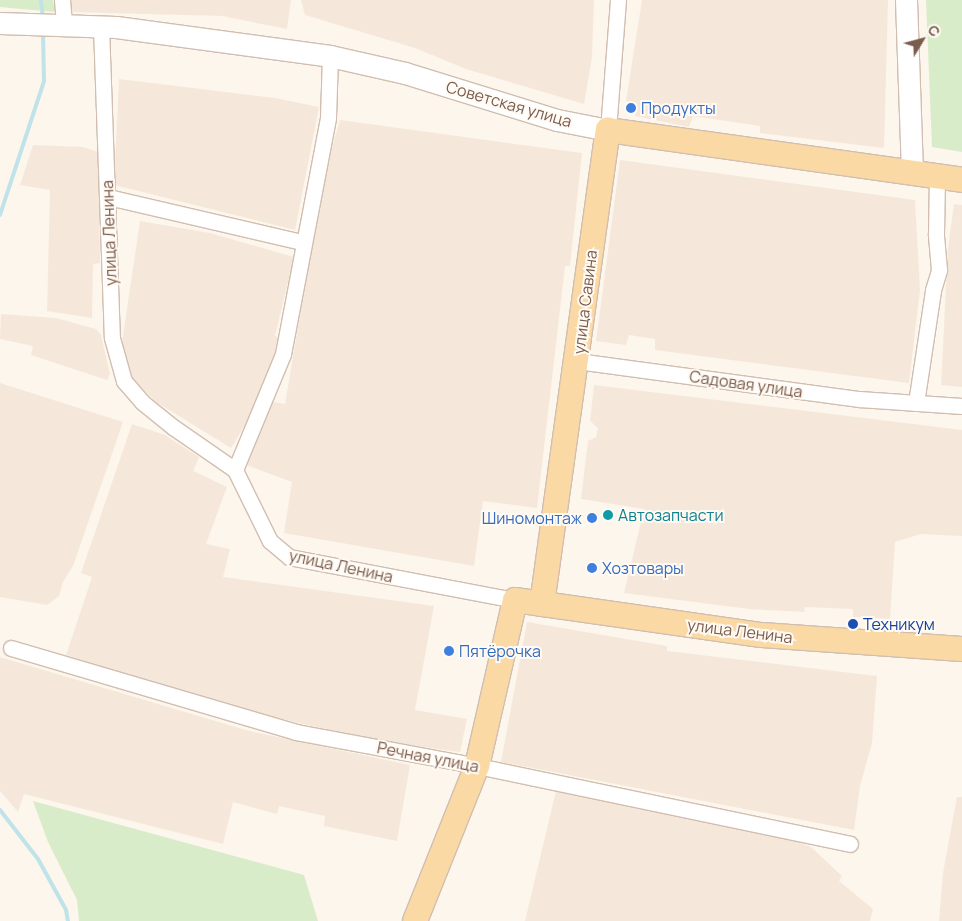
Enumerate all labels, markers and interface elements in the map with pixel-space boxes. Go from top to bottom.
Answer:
north arrow [897,15,947,65]
text: С [924,21,945,41]
street label: Советская улица [444,77,574,131]
place label: Продукты [641,98,716,118]
marker: Продукты [625,102,637,114]
street label: улица Ленина [98,180,120,286]
street label: улица Савина [569,249,601,355]
street label: Садовая улица [688,367,804,401]
place label: Автозапчасти [618,505,723,525]
place label: Шиномонтаж [482,508,582,528]
marker: Автозапчасти [602,509,614,521]
marker: Шиномонтаж [586,512,598,524]
street label: улица Ленина [287,546,395,586]
place label: Хозтовары [602,558,684,578]
marker: Хозтовары [586,562,598,574]
place label: Техникум [863,614,935,634]
street label: улица Ленина [686,615,794,647]
marker: Техникум [847,618,859,630]
place label: Пятёрочка [459,641,541,661]
marker: Пятёрочка [443,645,455,657]
street label: Речная улица [375,738,481,776]

